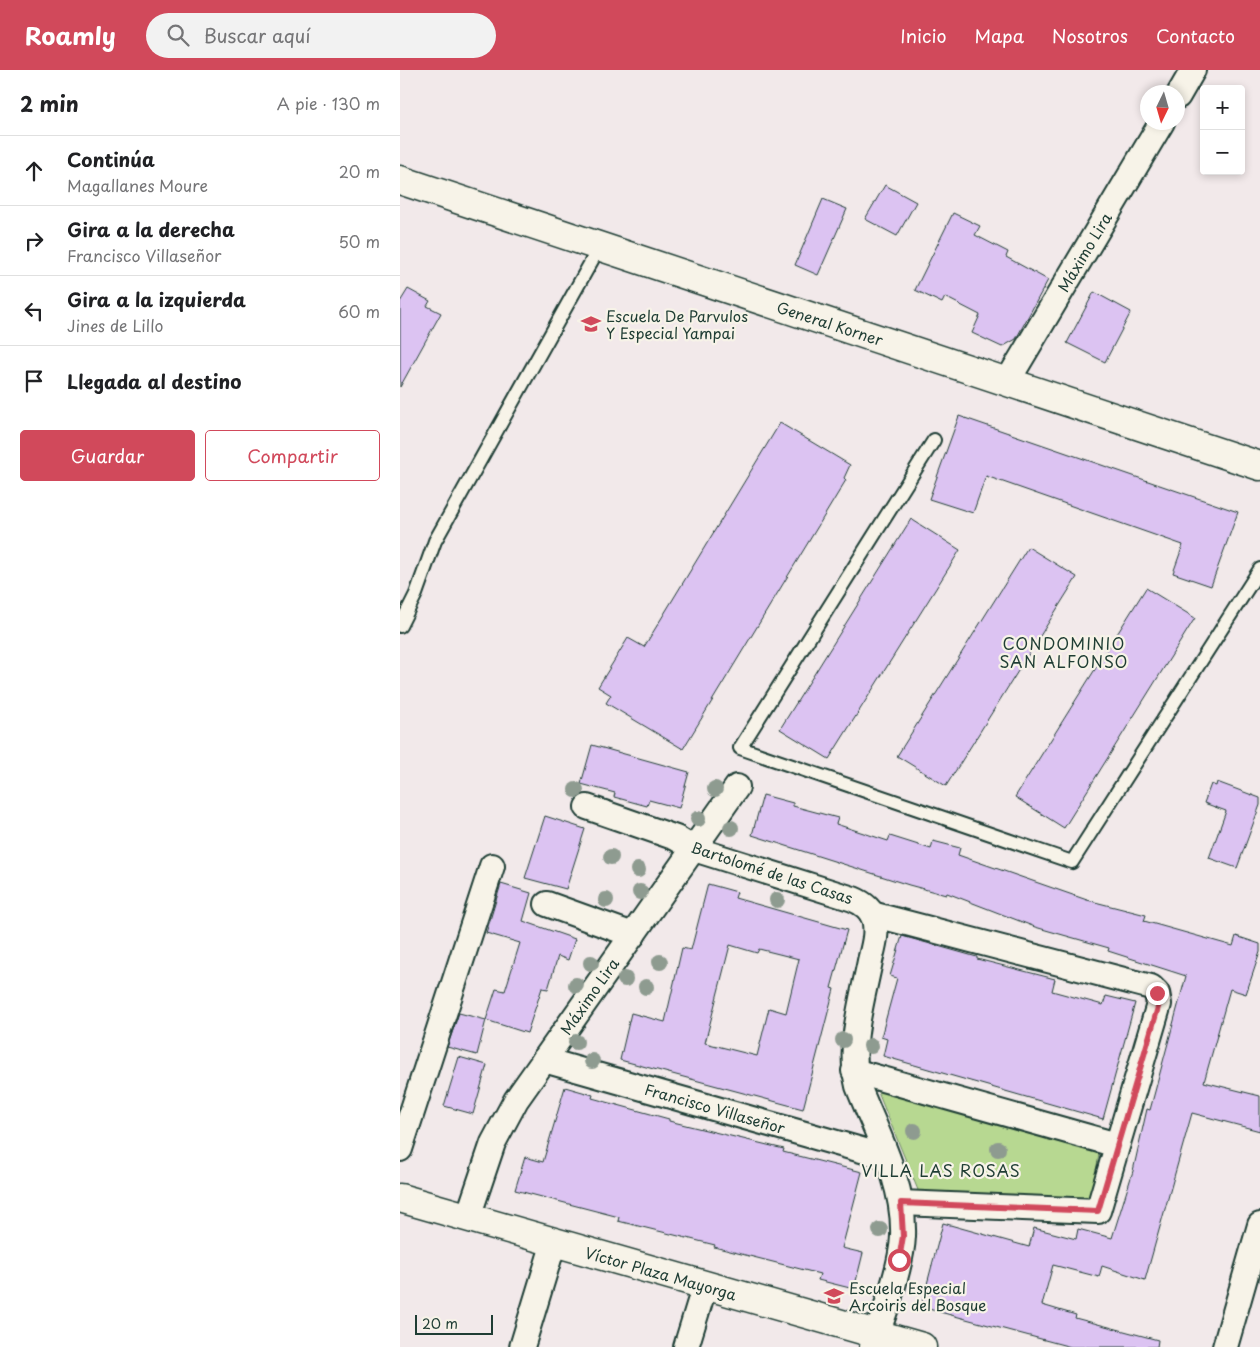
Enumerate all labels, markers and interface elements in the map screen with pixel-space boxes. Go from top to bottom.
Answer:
search box [146,13,496,58]
text: Roamly [25,17,116,53]
icon: search [164,21,192,49]
text: Buscar aquí [204,21,311,49]
text: Inicio [900,22,947,49]
text: Mapa [975,22,1024,49]
text: Nosotros [1052,22,1128,49]
text: Contacto [1156,22,1235,49]
north arrow [1140,85,1185,130]
map controls [1200,85,1245,175]
button: + [1200,85,1245,130]
text: 2 min [20,87,79,119]
text: A pie · 130 m [277,91,380,115]
button: − [1200,130,1245,175]
text: Continúa [67,145,155,173]
icon: ahead [20,157,48,185]
text: 20 m [339,159,380,183]
text: Magallanes Moure [67,173,208,197]
street label: Máximo Lira [1051,207,1117,296]
text: Gira a la derecha [67,215,235,243]
icon: right [20,227,48,255]
text: 50 m [339,229,380,253]
text: Francisco Villaseñor [67,243,222,267]
text: Gira a la izquierda [67,285,246,313]
street label: General Korner [774,295,886,351]
icon: left [20,297,48,325]
text: 60 m [338,299,380,323]
place label: Escuela De Parvulos Y Especial Yampai [606,304,748,344]
text: Jines de Lillo [67,313,163,337]
school or university icon: Escuela De Parvulos Y Especial Yampai [580,313,602,335]
icon: arrive [20,367,48,395]
text: Llegada al destino [67,367,241,395]
button: Guardar [20,430,195,481]
button: Compartir [205,430,380,481]
district label: CONDOMINIO SAN ALFONSO [999,631,1129,673]
street label: Bartolomé de las Casas [688,835,856,909]
street label: Máximo Lira [554,952,624,1039]
route end [1146,982,1169,1005]
street label: Francisco Villaseñor [642,1077,788,1139]
district label: VILLA LAS ROSAS [861,1158,1021,1182]
street label: Víctor Plaza Mayorga [583,1240,740,1306]
route start [888,1249,911,1272]
place label: Escuela Especial Arcoiris del Bosque [849,1276,986,1316]
school or university icon: Escuela Especial Arcoiris del Bosque [823,1285,845,1307]
scale bar [415,1312,492,1335]
text: 20 m [422,1313,458,1334]

